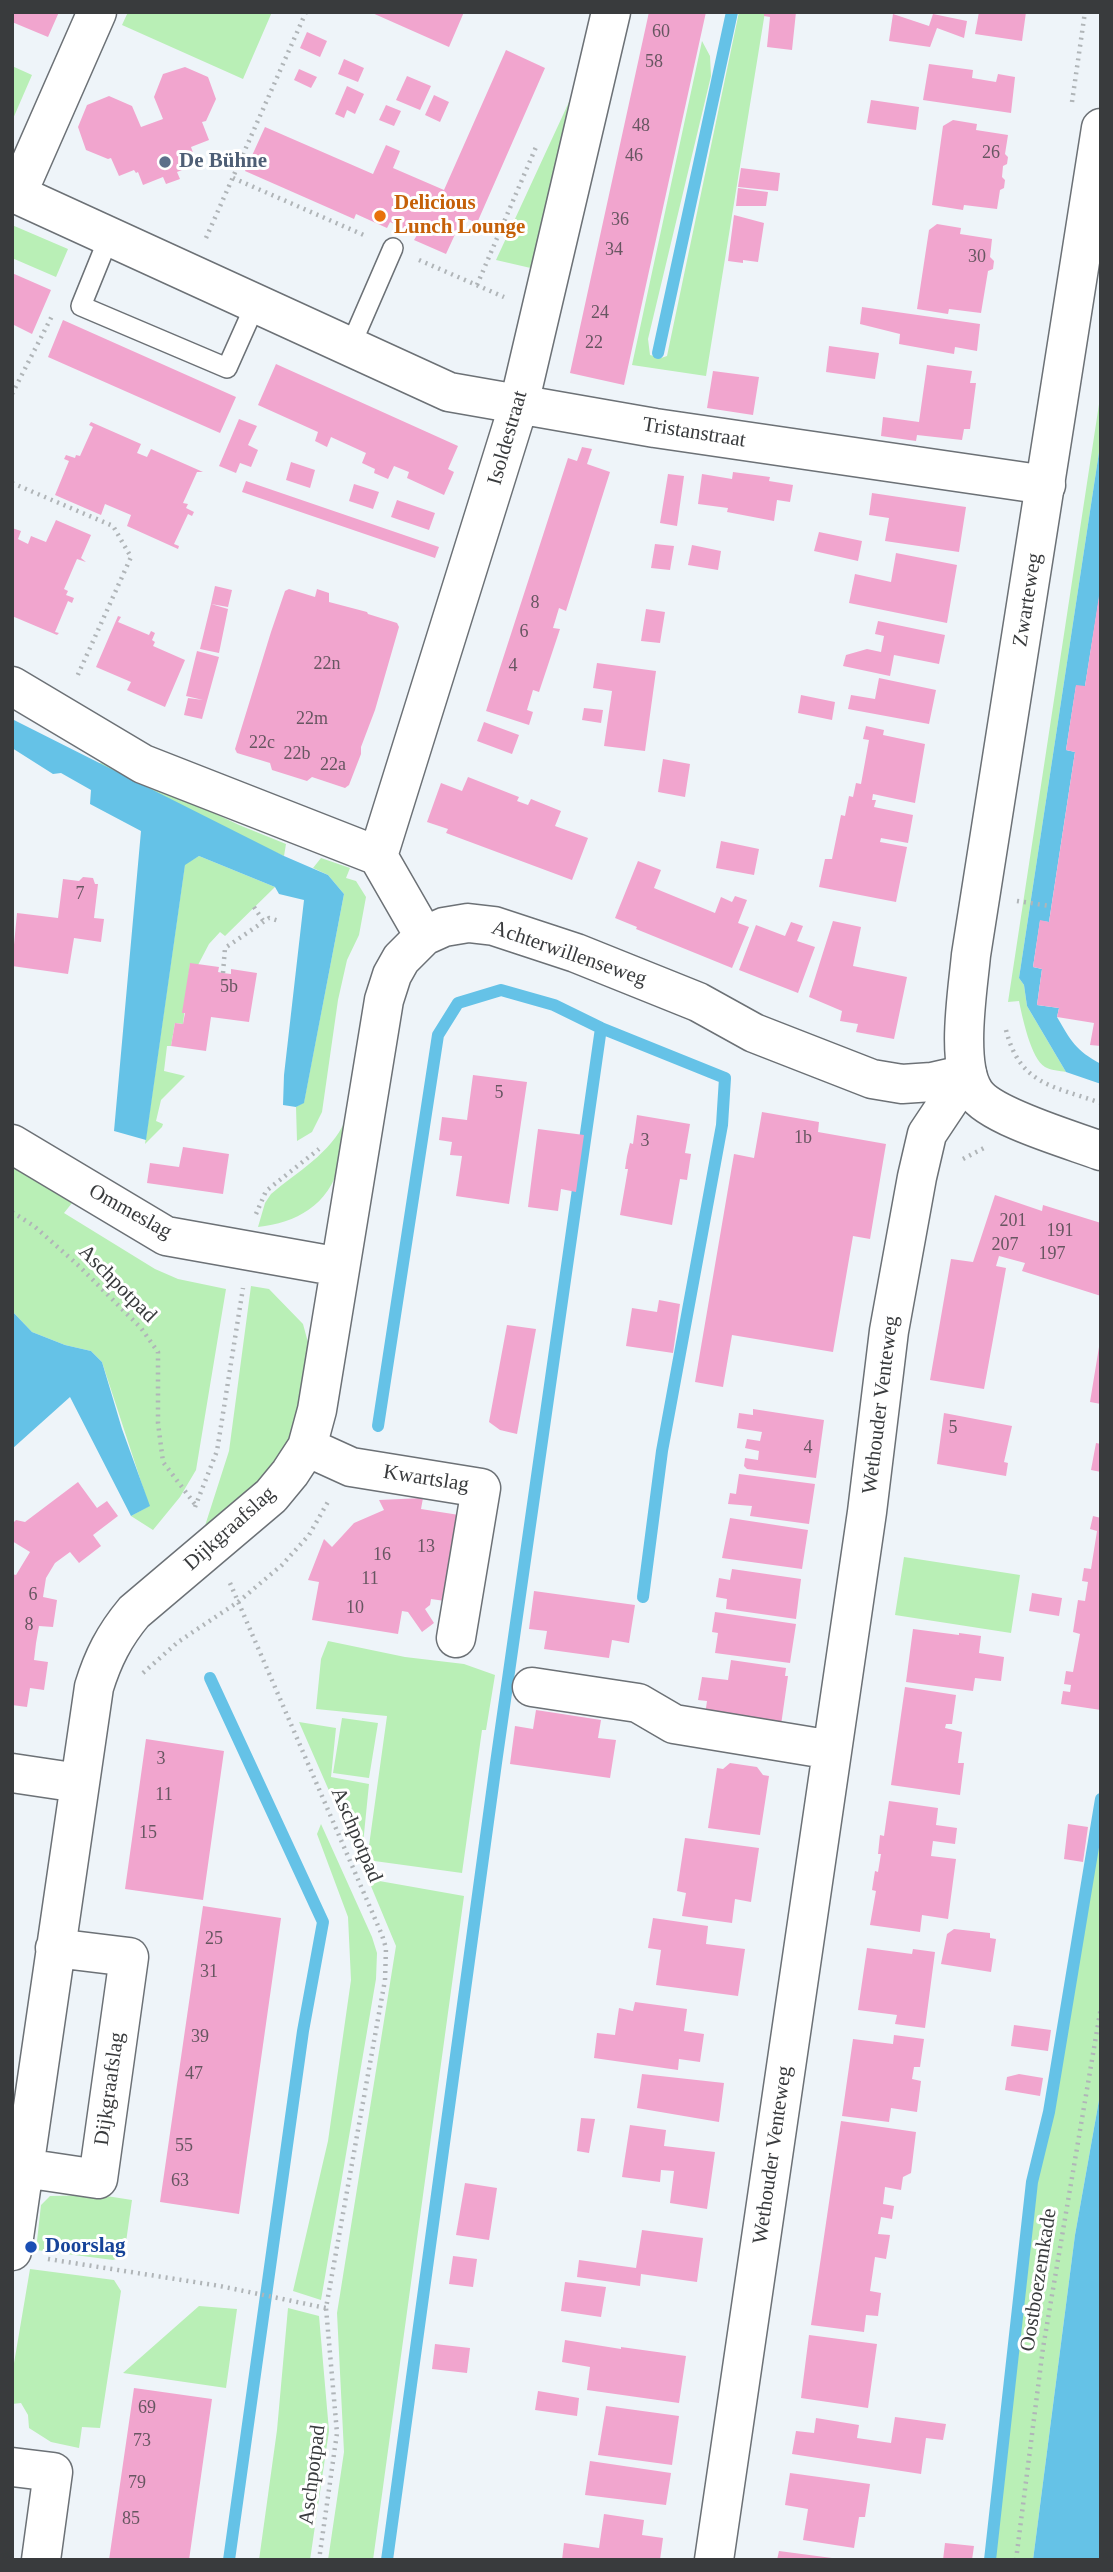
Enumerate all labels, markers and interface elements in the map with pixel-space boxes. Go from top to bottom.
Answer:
house number: 60 [652,21,670,43]
house number: 58 [645,51,663,73]
house number: 48 [632,115,650,137]
house number: 26 [982,142,1000,164]
house number: 46 [625,145,643,167]
place label: De Bühne [179,149,267,175]
marker: De Bühne [157,154,173,170]
place label: Delicious Lunch Lounge [394,191,525,241]
marker: Delicious Lunch Lounge [372,208,388,224]
house number: 36 [611,209,629,231]
house number: 34 [605,239,623,261]
house number: 30 [968,246,986,268]
house number: 24 [591,302,609,324]
house number: 22 [585,332,603,354]
street label: Isoldestraat [483,388,533,488]
street label: Tristanstraat [641,412,747,454]
street label: Zwarteweg [1008,551,1048,649]
house number: 8 [530,592,540,614]
house number: 6 [520,621,528,643]
house number: 22n [314,653,340,675]
house number: 4 [509,655,518,677]
house number: 22m [296,708,328,730]
house number: 22c [249,732,275,754]
house number: 22b [284,743,310,765]
house number: 22a [320,754,346,776]
house number: 7 [76,883,84,905]
street label: Achterwillenseweg [488,916,650,992]
house number: 5b [220,976,238,998]
house number: 5 [495,1082,504,1104]
house number: 1b [794,1127,812,1149]
house number: 3 [640,1130,650,1152]
street label: Ommeslag [84,1179,176,1245]
house number: 201 [1000,1210,1026,1232]
house number: 191 [1046,1220,1073,1242]
house number: 207 [992,1234,1018,1256]
street label: Aschpotpad [73,1240,161,1328]
house number: 197 [1038,1243,1065,1265]
street label: Wethouder Venteweg [858,1314,904,1496]
house number: 5 [948,1417,958,1439]
house number: 4 [804,1437,812,1459]
street label: Kwartslag [381,1460,471,1498]
street label: Dijkgraafslag [179,1481,281,1577]
house number: 13 [417,1536,435,1558]
house number: 16 [373,1544,391,1566]
house number: 11 [361,1568,379,1590]
house number: 6 [28,1584,38,1606]
house number: 10 [346,1597,364,1619]
house number: 8 [25,1614,34,1636]
house number: 3 [156,1748,166,1770]
house number: 11 [155,1784,173,1806]
street label: Aschpotpad [325,1784,387,1886]
house number: 15 [139,1822,157,1844]
house number: 25 [205,1928,223,1950]
house number: 31 [200,1961,218,1983]
house number: 39 [191,2026,209,2048]
street label: Dijkgraafslag [90,2031,130,2147]
house number: 47 [185,2063,203,2085]
street label: Wethouder Venteweg [748,2064,798,2246]
house number: 55 [175,2135,193,2157]
house number: 63 [171,2170,189,2192]
street label: Oostboezemkade [1015,2207,1063,2353]
place label: Doorslag [45,2234,125,2260]
marker: Doorslag [23,2239,39,2255]
house number: 69 [138,2397,156,2419]
street label: Aschpotpad [294,2424,332,2526]
house number: 73 [133,2430,151,2452]
house number: 79 [128,2472,146,2494]
house number: 85 [122,2508,140,2530]

